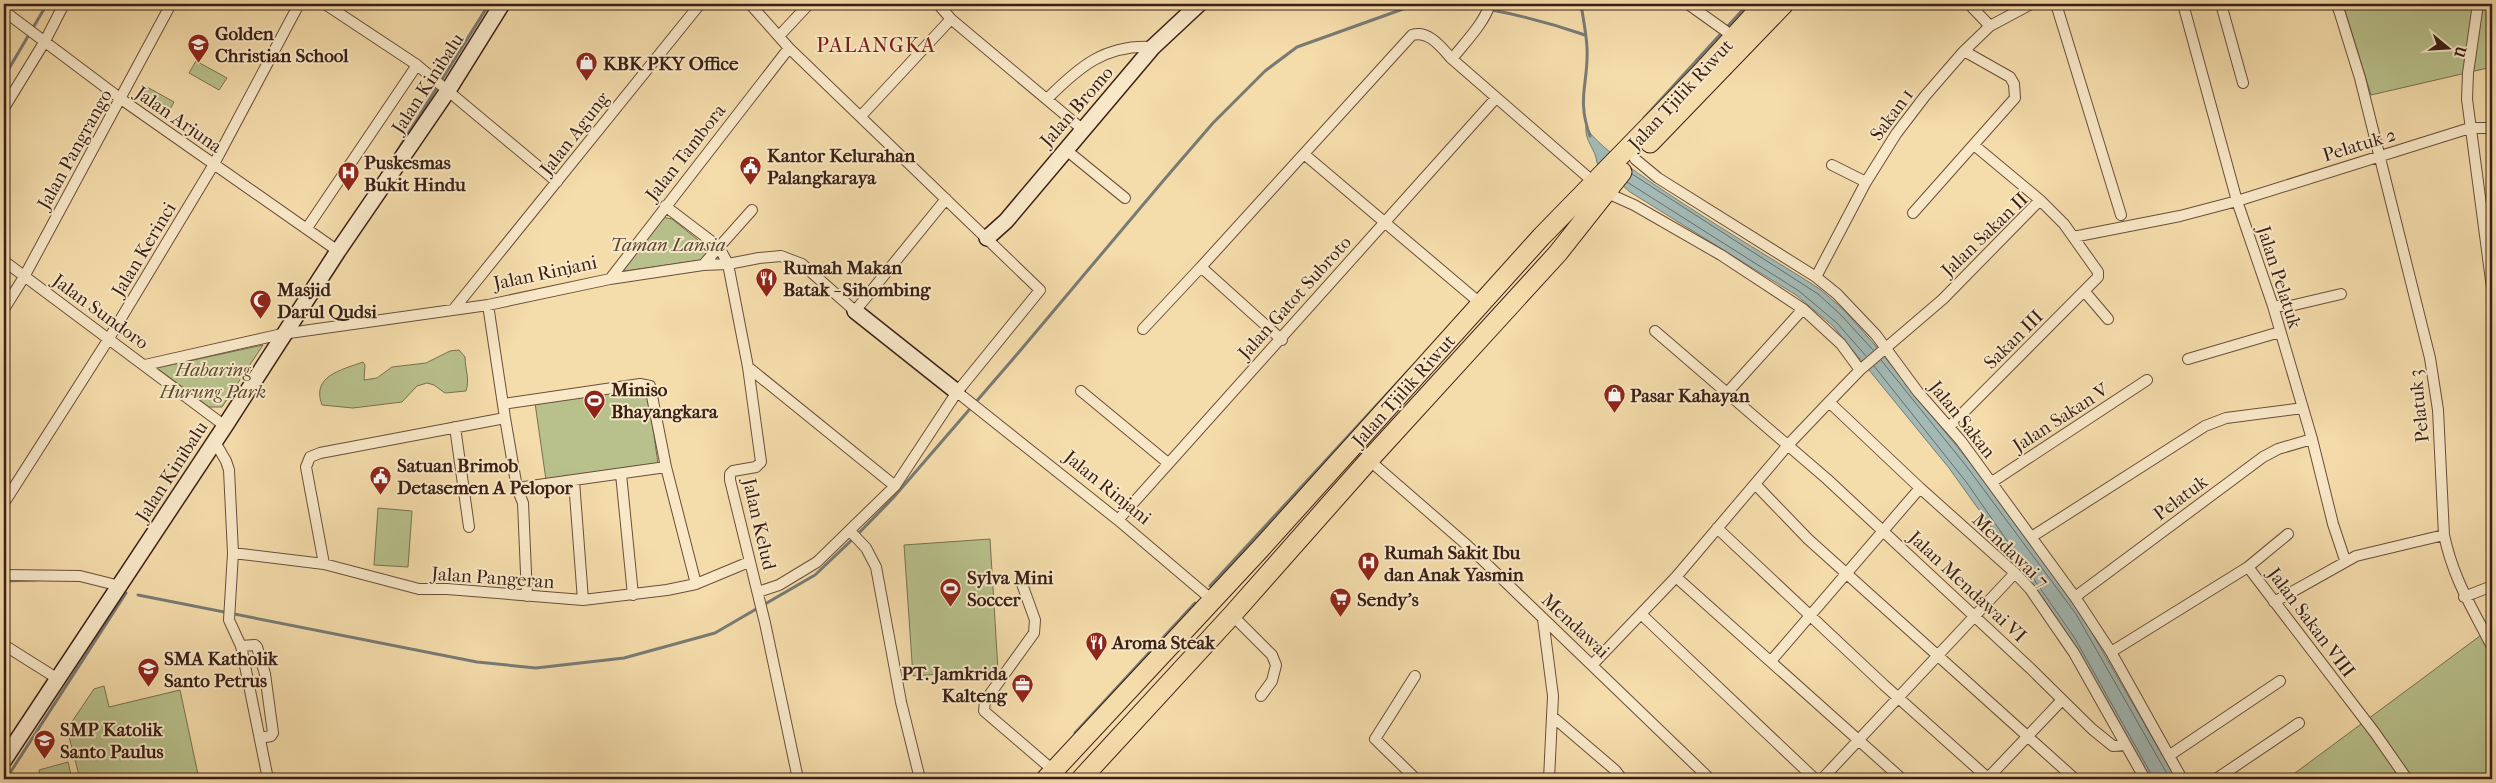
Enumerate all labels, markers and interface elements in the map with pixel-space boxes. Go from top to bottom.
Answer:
north arrow [2424,22,2474,72]
place label: Golden Christian School [215,23,349,67]
street label: Jalan Kinibalu [386,29,469,140]
school or university icon: Golden Christian School [187,32,211,63]
district label: PALANGKA [816,33,936,57]
street label: Jalan Tjilik Riwut [1622,35,1738,156]
text: U [2450,43,2470,60]
shop icon: KBK PKY Office [575,51,599,82]
place label: KBK PKY Office [603,53,739,75]
street label: Jalan Bromo [1034,61,1118,153]
street label: Jalan Arjuna [129,81,226,158]
street label: Sakan 1 [1866,84,1918,145]
street label: Jalan Pangrango [32,85,117,215]
street label: Jalan Agung [534,87,615,181]
street label: Jalan Tambora [640,100,731,207]
street label: Pelatuk 2 [2320,123,2399,167]
place label: Kantor Kelurahan Palangkaraya [767,145,916,189]
place label: Puskesmas Bukit Hindu [364,152,466,196]
public building icon: Kantor Kelurahan Palangkaraya [739,154,763,185]
hospital icon: Puskesmas Bukit Hindu [336,161,360,192]
street label: Jalan Sakan II [1935,188,2033,283]
street label: Jalan Kerinci [106,198,181,302]
street label: Jalan Pelatuk [2252,221,2306,331]
street label: Jalan Gatot Subroto [1232,231,1356,365]
park label: Taman Lansia [610,234,726,256]
street label: Jalan Rinjani [489,251,599,295]
place label: Rumah Makan Batak - Sihombing [783,257,931,301]
restaurant icon: Rumah Makan Batak - Sihombing [755,266,779,297]
street label: Jalan Sundoro [46,268,153,354]
place label: Masjid Darul Qudsi [276,279,377,323]
mosque icon: Masjid Darul Qudsi [249,288,273,319]
street label: Sakan III [1980,306,2048,374]
street label: Jalan Tjilik Riwut [1346,330,1460,453]
park label: Habaring Hurung Park [159,359,266,403]
street label: Pelatuk 3 [2404,368,2434,444]
street label: Jalan Sakan [1923,375,2000,463]
place label: Miniso Bhayangkara [610,379,719,423]
street label: Jalan Sakan V [2007,379,2113,458]
shop icon: Pasar Kahayan [1602,383,1626,414]
place label: Pasar Kahayan [1630,385,1751,407]
sports icon: Miniso Bhayangkara [583,388,607,419]
street label: Jalan Kinibalu [130,417,213,528]
street label: Jalan Rinjani [1058,445,1156,530]
place label: Satuan Brimob Detasemen A Pelopor [397,455,573,499]
public building icon: Satuan Brimob Detasemen A Pelopor [369,464,393,495]
street label: Pelatuk [2149,470,2212,525]
street label: Jalan Kelud [737,474,780,573]
street label: Mendawai 7 [1967,509,2053,593]
street label: Jalan Mendawai VI [1902,525,2031,647]
place label: Rumah Sakit Ibu dan Anak Yasmin [1384,542,1525,586]
hospital icon: Rumah Sakit Ibu dan Anak Yasmin [1356,551,1380,582]
street label: Jalan Sakan VIII [2262,562,2360,682]
street label: Jalan Pangeran [429,563,555,593]
place label: Sylva Mini Soccer [967,567,1054,611]
sports icon: Sylva Mini Soccer [939,576,963,607]
supermarket icon: Sendy's [1329,587,1353,618]
place label: Sendy's [1357,589,1419,611]
street label: Mendawai [1537,589,1614,663]
restaurant icon: Aroma Steak [1084,630,1108,661]
place label: Aroma Steak [1111,632,1216,654]
place label: SMA Katholik Santo Petrus [164,648,279,692]
school or university icon: SMA Katholik Santo Petrus [136,657,160,688]
place label: PT. Jamkrida Kalteng [902,663,1008,707]
office icon: PT. Jamkrida Kalteng [1011,672,1035,703]
place label: SMP Katolik Santo Paulus [60,719,164,763]
school or university icon: SMP Katolik Santo Paulus [32,728,56,759]

